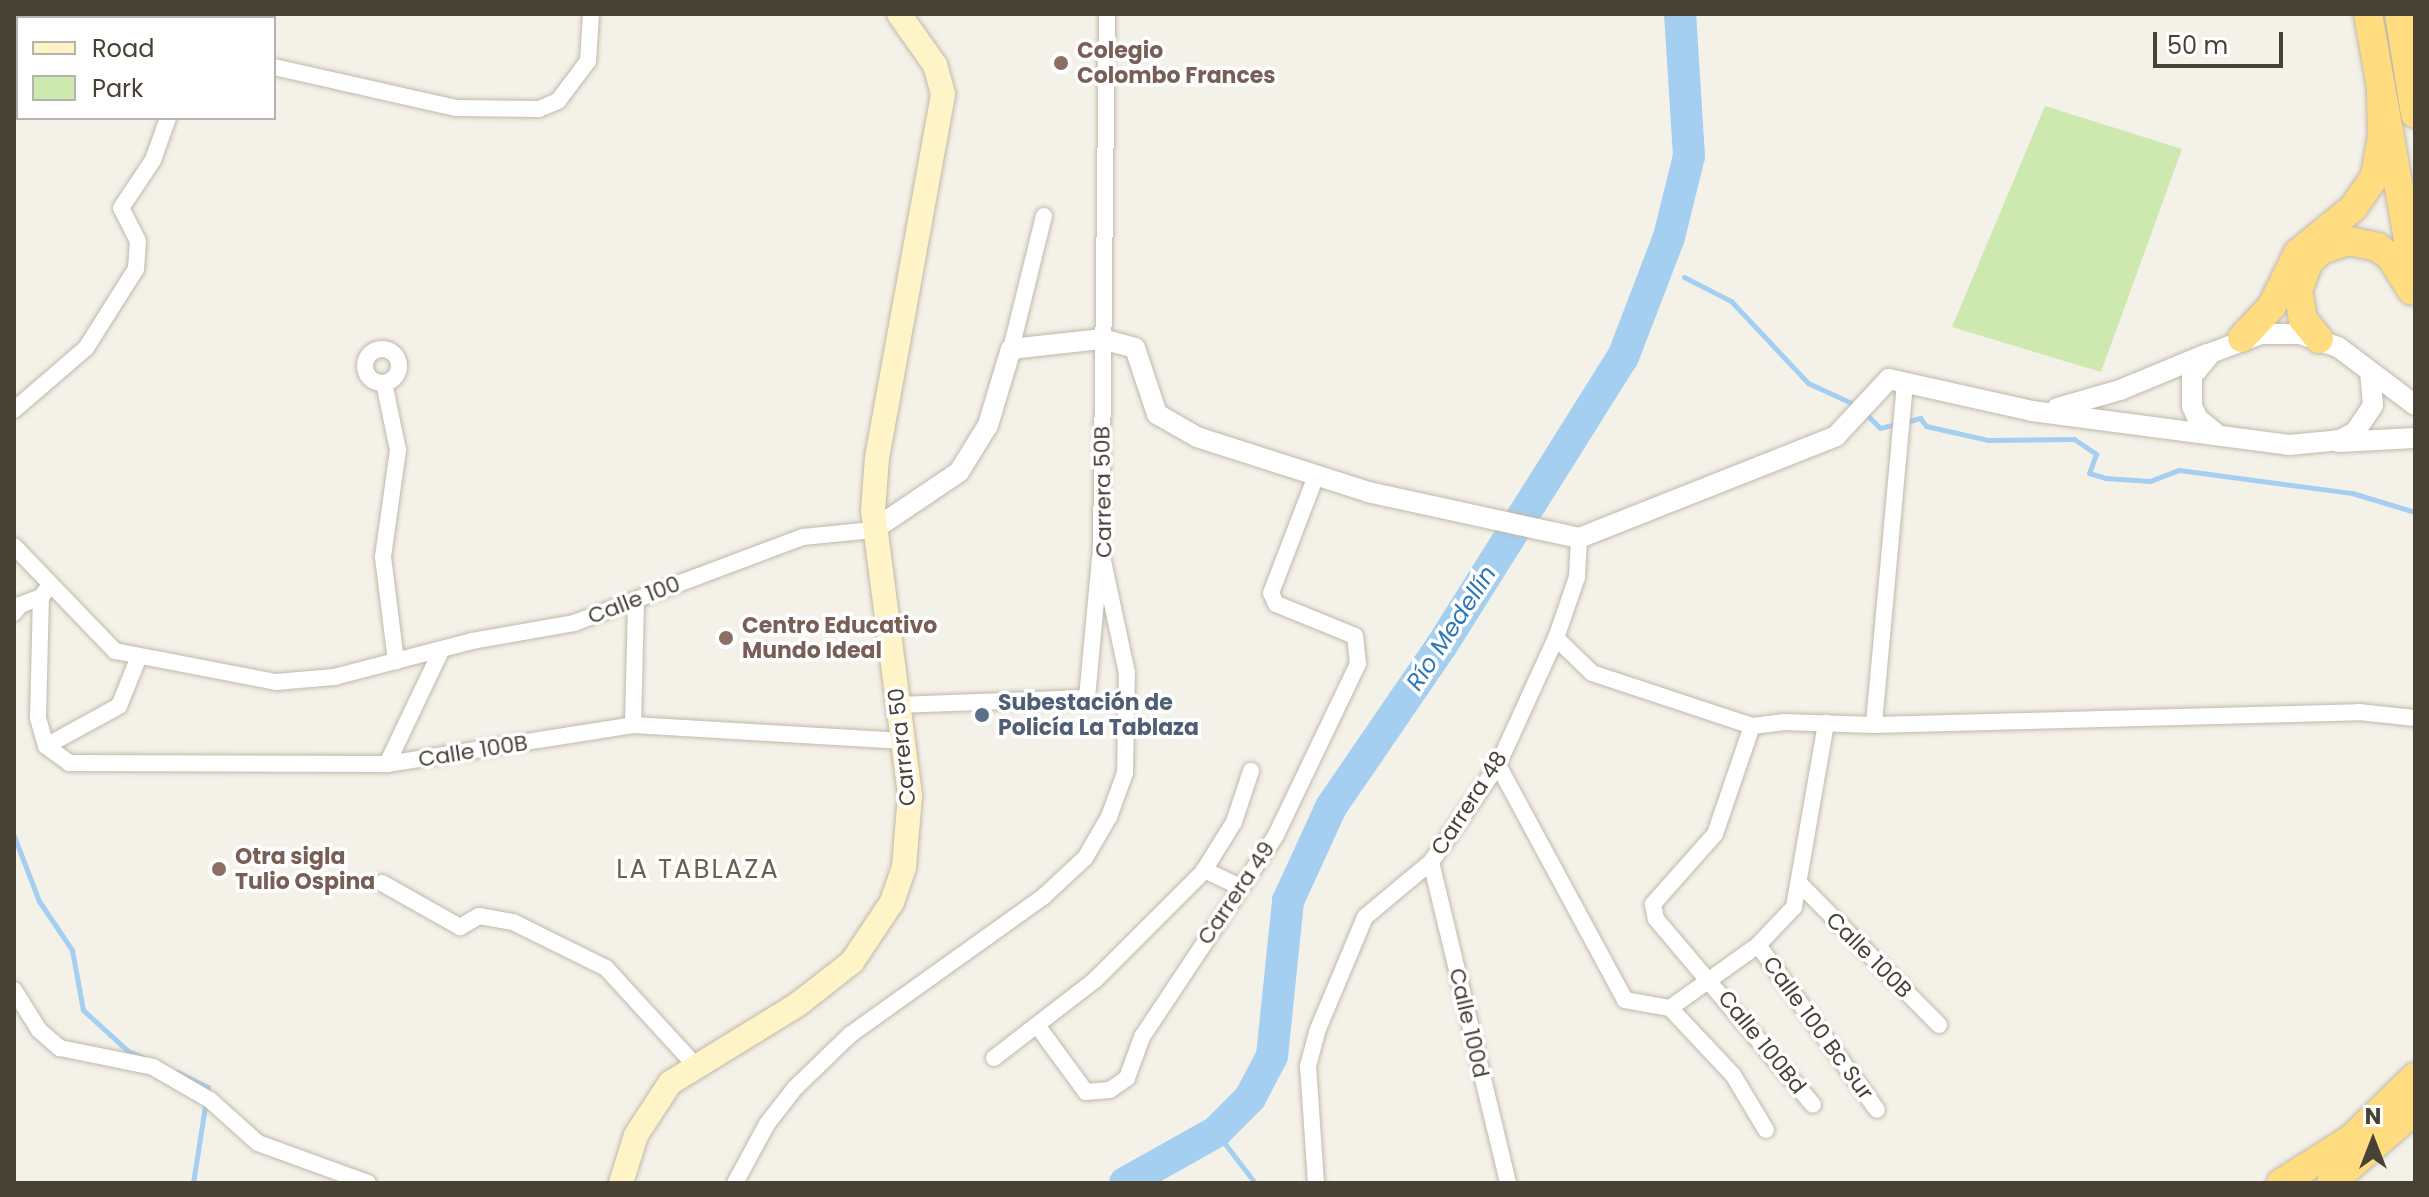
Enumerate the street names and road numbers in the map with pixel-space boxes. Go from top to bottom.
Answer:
street label: Carrera 50B [1089,426,1117,558]
street label: Calle 100 [584,570,684,630]
street label: Carrera 50 [883,687,921,807]
street label: Calle 100B [416,729,530,773]
street label: Carrera 48 [1426,746,1512,860]
street label: Carrera 49 [1192,836,1280,950]
street label: Calle 100B [1821,907,1917,1003]
street label: Calle 100 Bc Sur [1757,951,1879,1105]
street label: Calle 100d [1444,966,1494,1080]
street label: Calle 100Bd [1712,985,1812,1099]

